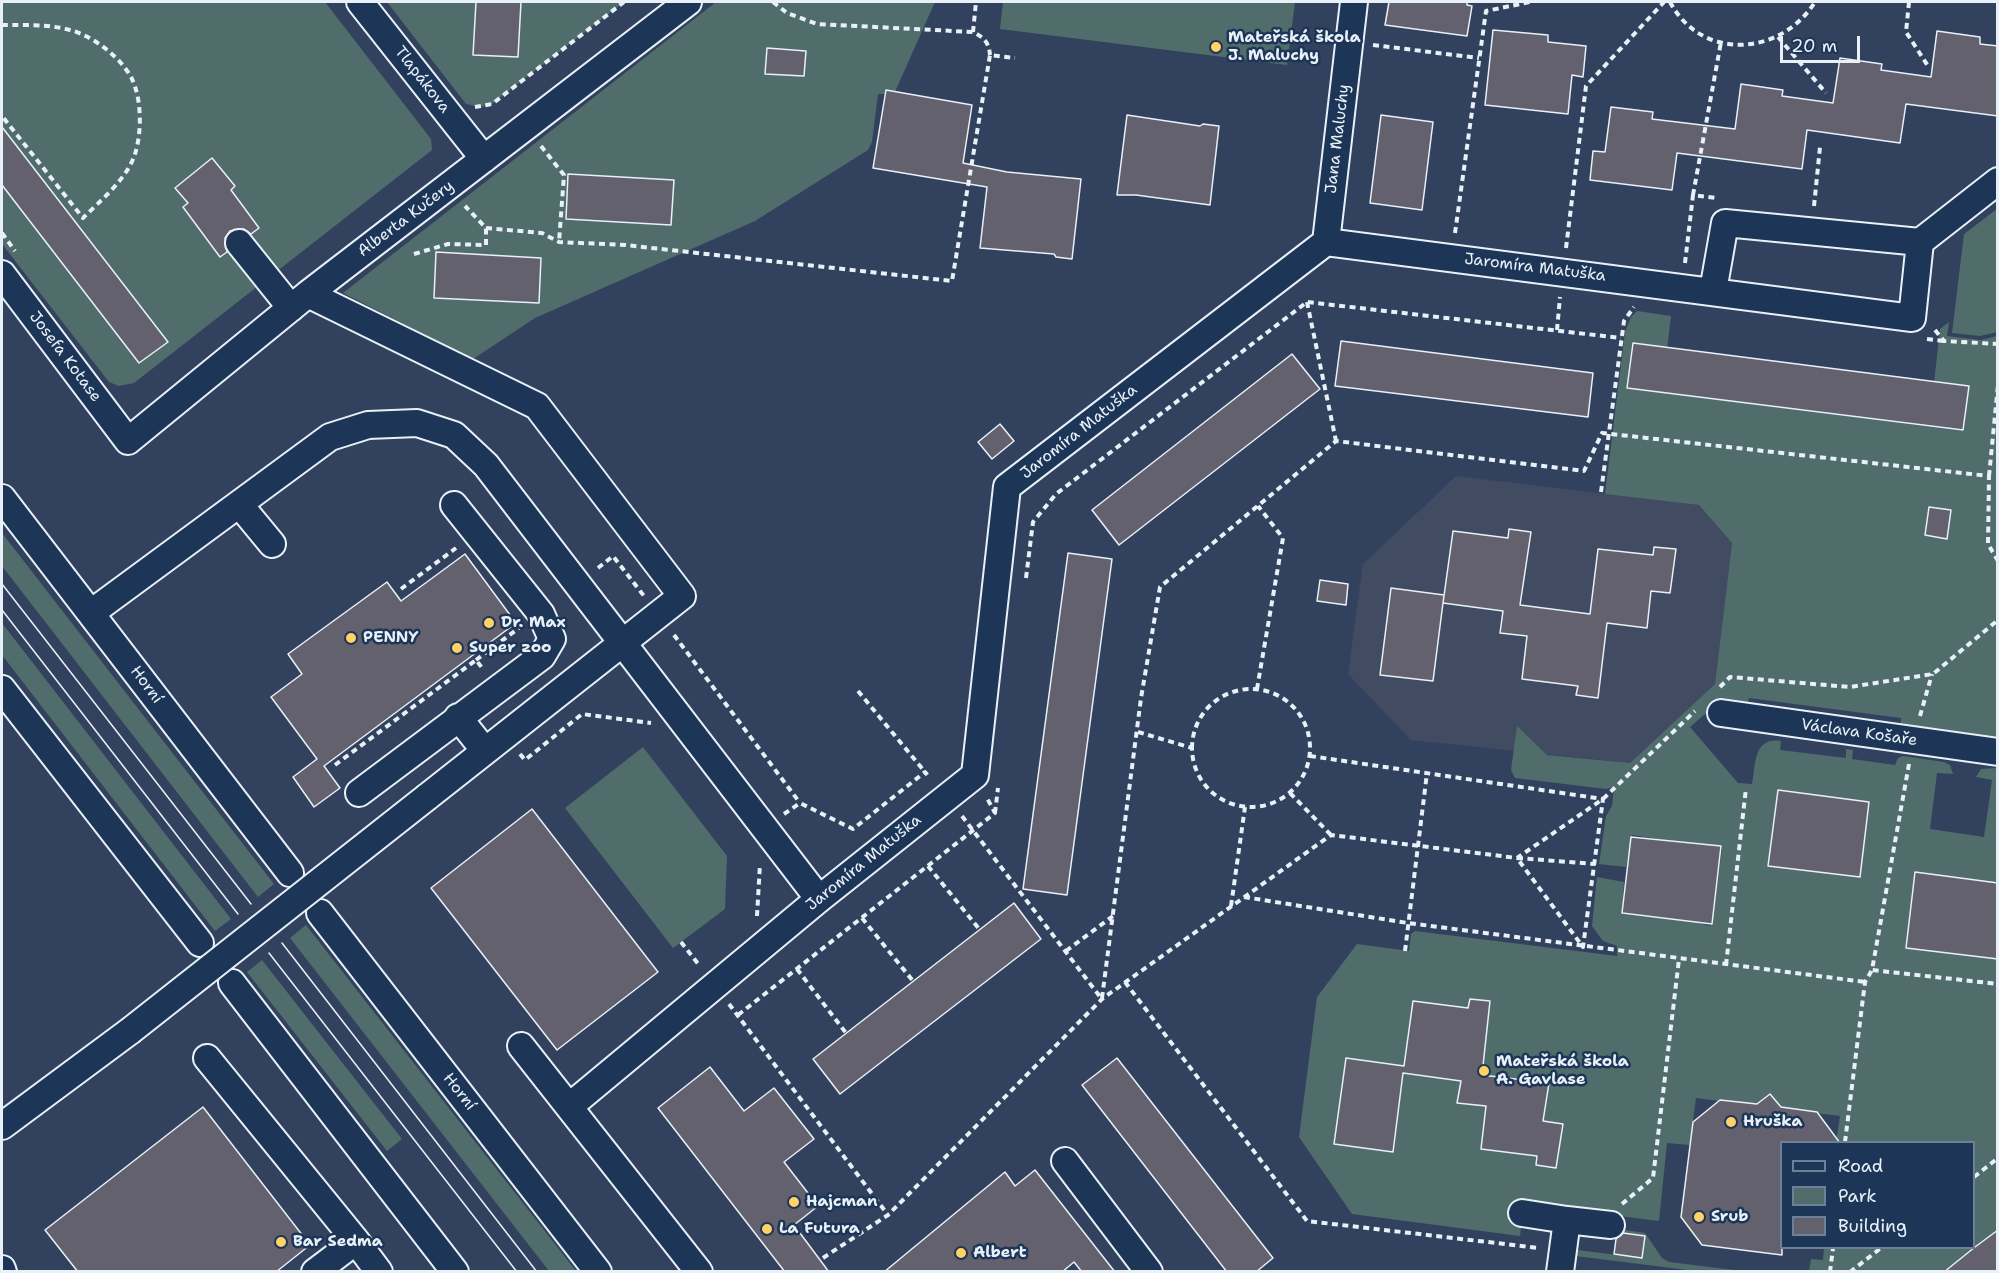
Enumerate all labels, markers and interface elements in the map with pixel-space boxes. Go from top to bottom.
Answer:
scale bar [1783,24,1862,62]
place label: Mateřská škola J. Maluchy [1228,28,1361,66]
text: 20 m [1791,34,1837,58]
marker: Mateřská škola J. Maluchy [1209,40,1223,54]
street label: Tlapákova [390,43,454,117]
street label: Jana Maluchy [1322,83,1354,195]
street label: Alberta Kučery [354,177,458,261]
street label: Jaromíra Matuška [1463,250,1607,286]
street label: Josefa Kotase [25,308,105,406]
street label: Jaromíra Matuška [1017,381,1141,483]
place label: Dr. Max [501,613,566,633]
marker: Dr. Max [482,616,496,630]
place label: PENNY [363,628,418,648]
marker: PENNY [344,631,358,645]
place label: Super zoo [469,638,552,658]
marker: Super zoo [450,641,464,655]
street label: Horní [126,662,166,708]
street label: Václava Košaře [1800,715,1918,751]
street label: Jaromíra Matuška [803,811,925,915]
place label: Mateřská škola A. Gavlase [1496,1052,1629,1090]
marker: Mateřská škola A. Gavlase [1477,1064,1491,1078]
street label: Horní [438,1069,480,1115]
place label: Hruška [1743,1112,1802,1132]
marker: Hruška [1724,1115,1738,1129]
legend [1780,1141,1975,1249]
text: Road [1838,1154,1883,1178]
text: Park [1838,1184,1877,1208]
place label: Hajcman [806,1192,878,1212]
marker: Hajcman [787,1195,801,1209]
place label: Srub [1711,1207,1748,1227]
marker: Srub [1692,1210,1706,1224]
text: Building [1838,1214,1907,1238]
place label: La Futura [779,1219,860,1239]
marker: La Futura [760,1222,774,1236]
place label: Bar Sedma [293,1232,383,1252]
marker: Bar Sedma [274,1235,288,1249]
place label: Albert [973,1243,1026,1263]
marker: Albert [954,1246,968,1260]

